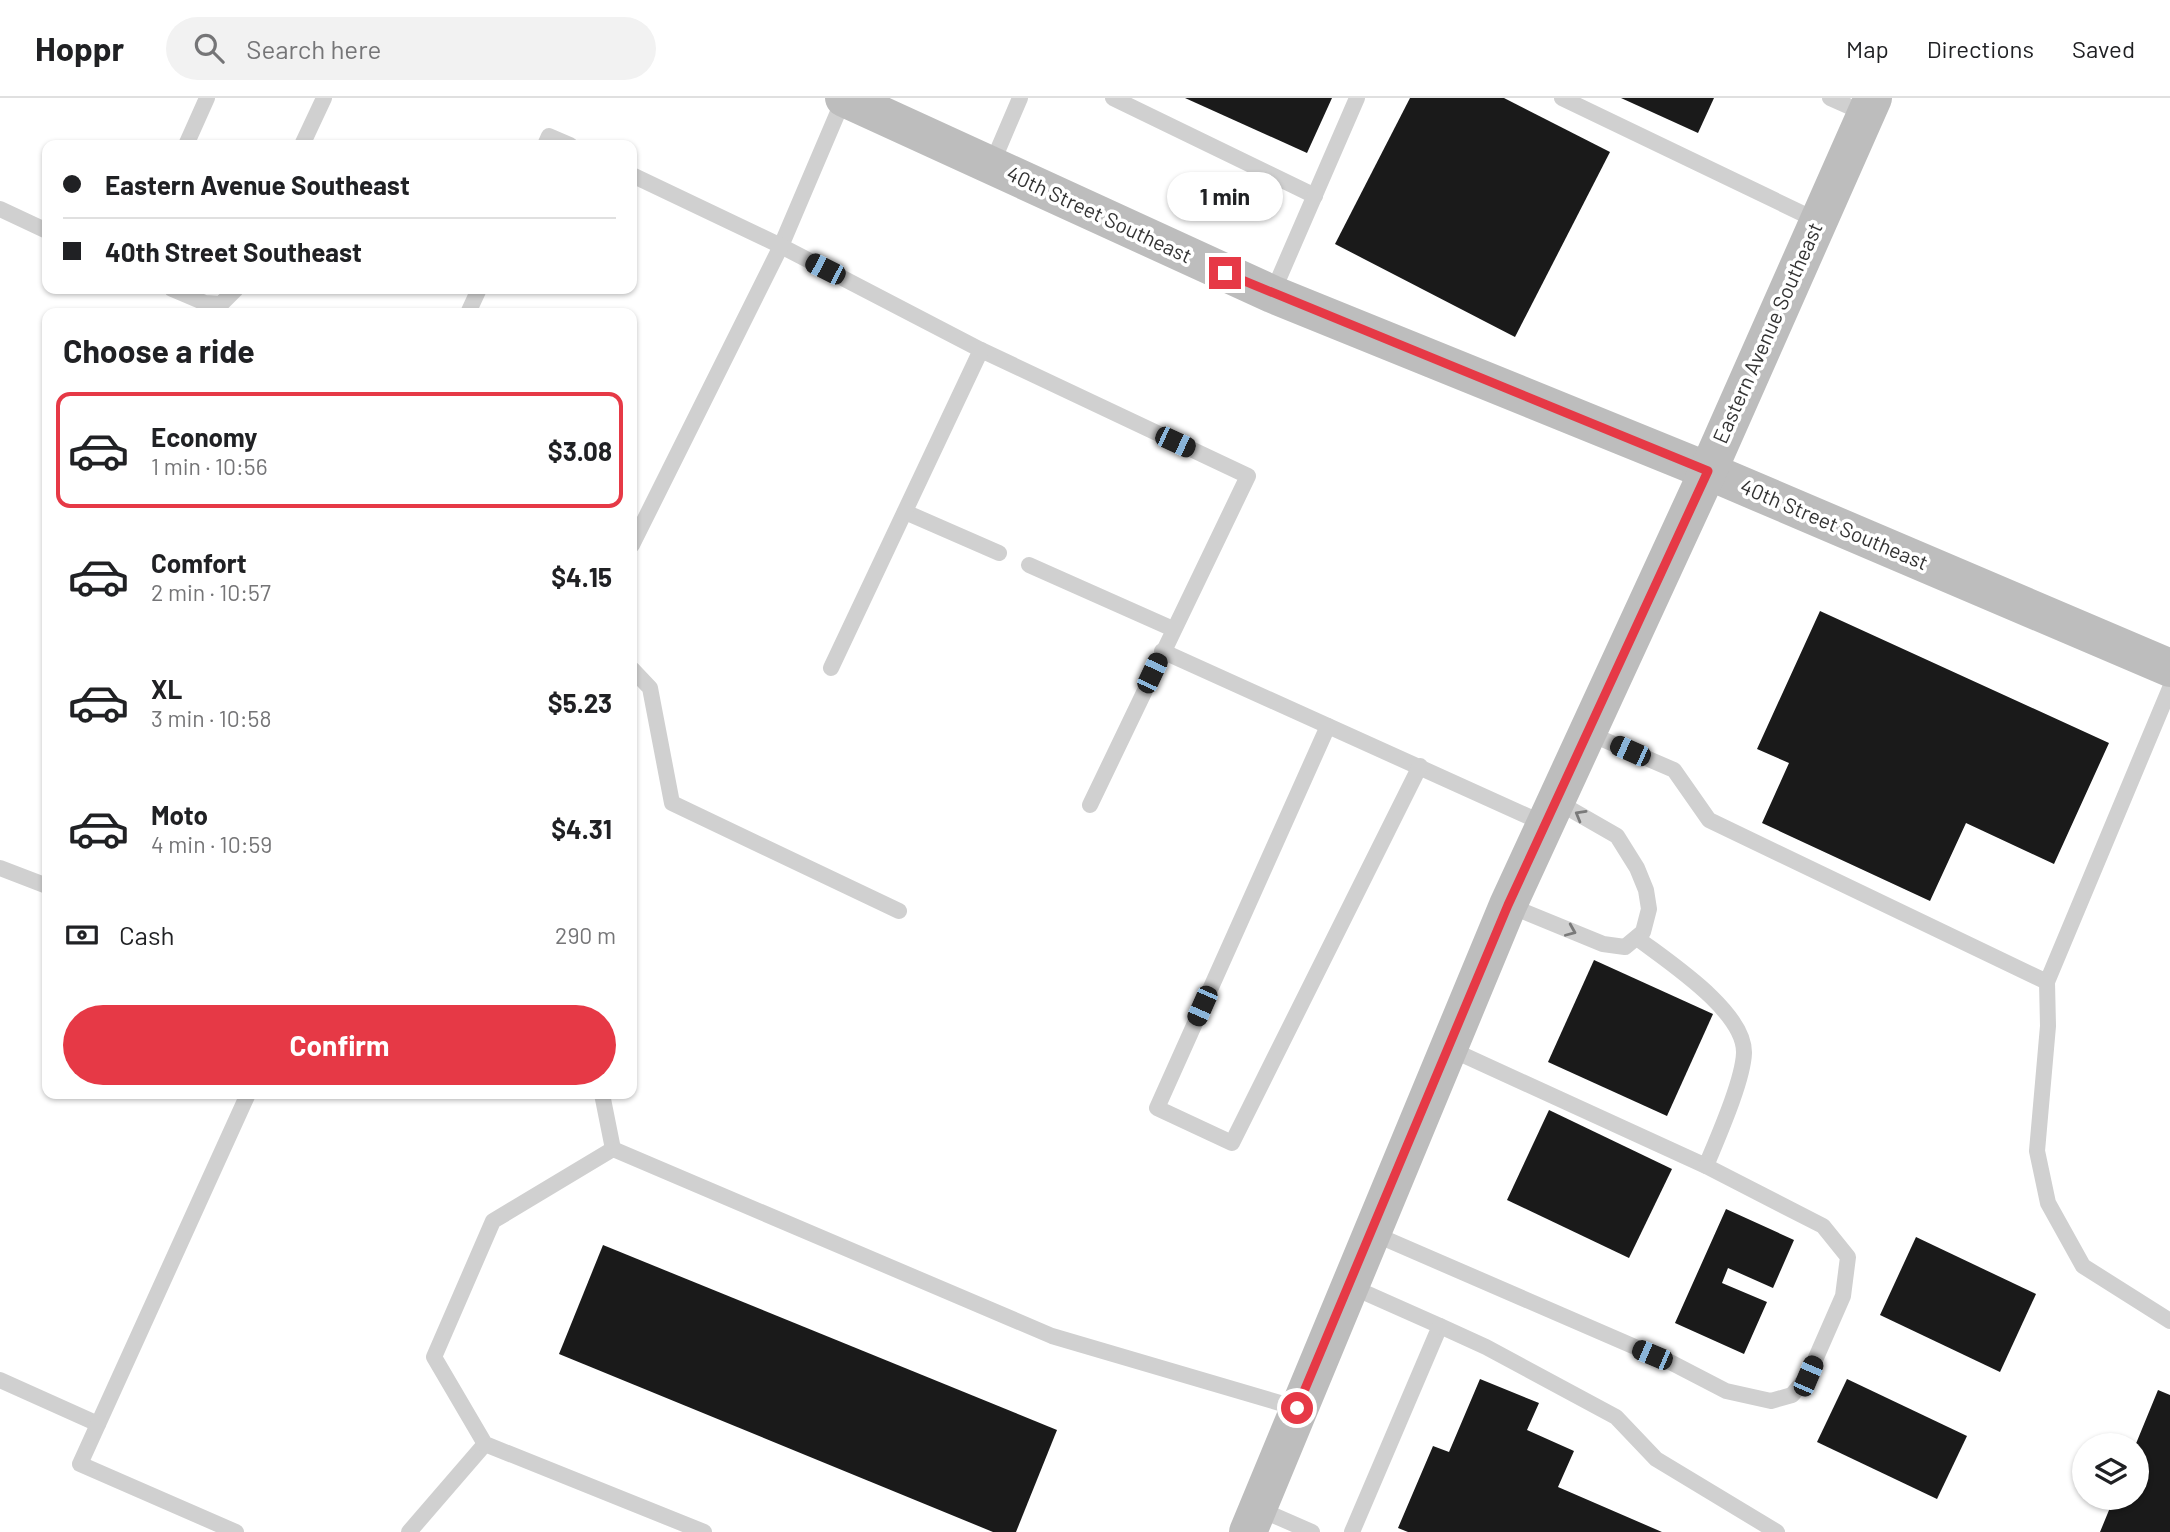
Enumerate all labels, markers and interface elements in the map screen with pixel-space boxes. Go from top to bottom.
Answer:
search box [166,17,656,80]
text: Hoppr [35,28,124,68]
icon: search [190,29,228,67]
text: Search here [246,33,381,64]
text: Map [1846,34,1889,63]
text: Directions [1927,34,2034,63]
text: Saved [2072,34,2135,63]
street label: 40th Street Southeast [1003,160,1196,268]
text: Eastern Avenue Southeast [105,169,410,200]
callout: 1 min [1167,172,1283,220]
text: 1 min [1200,182,1250,210]
street label: Eastern Avenue Southeast [1707,218,1827,447]
text: 40th Street Southeast [105,236,362,267]
car [802,250,849,288]
route end [1209,257,1241,289]
text: Choose a ride [63,331,255,369]
icon: car [67,419,130,482]
text: Economy [151,421,257,452]
car [1152,424,1199,460]
text: $3.08 [548,435,612,466]
text: 1 min · 10:56 [151,452,267,480]
street label: 40th Street Southeast [1737,473,1932,574]
icon: car [67,545,130,608]
text: Comfort [151,547,247,578]
text: $4.15 [551,561,612,592]
text: 2 min · 10:57 [151,578,271,606]
car [1134,650,1171,696]
icon: car [67,671,130,734]
text: XL [151,673,182,704]
text: $5.23 [548,687,612,718]
text: 3 min · 10:58 [151,704,271,732]
car [1607,733,1654,769]
icon: car [67,797,130,860]
text: Moto [151,799,208,830]
one-way arrow [1575,810,1588,823]
text: $4.31 [551,813,612,844]
text: 4 min · 10:59 [151,830,272,858]
icon: cash [63,916,101,954]
text: Cash [119,919,174,950]
text: 290 m [555,921,616,949]
one-way arrow [1564,923,1576,937]
car [1184,983,1221,1029]
button: Confirm [63,1005,616,1085]
car [1629,1337,1676,1373]
car [1791,1353,1826,1399]
route start [1281,1392,1313,1424]
map controls [2072,1433,2149,1510]
button: layers [2072,1433,2149,1510]

